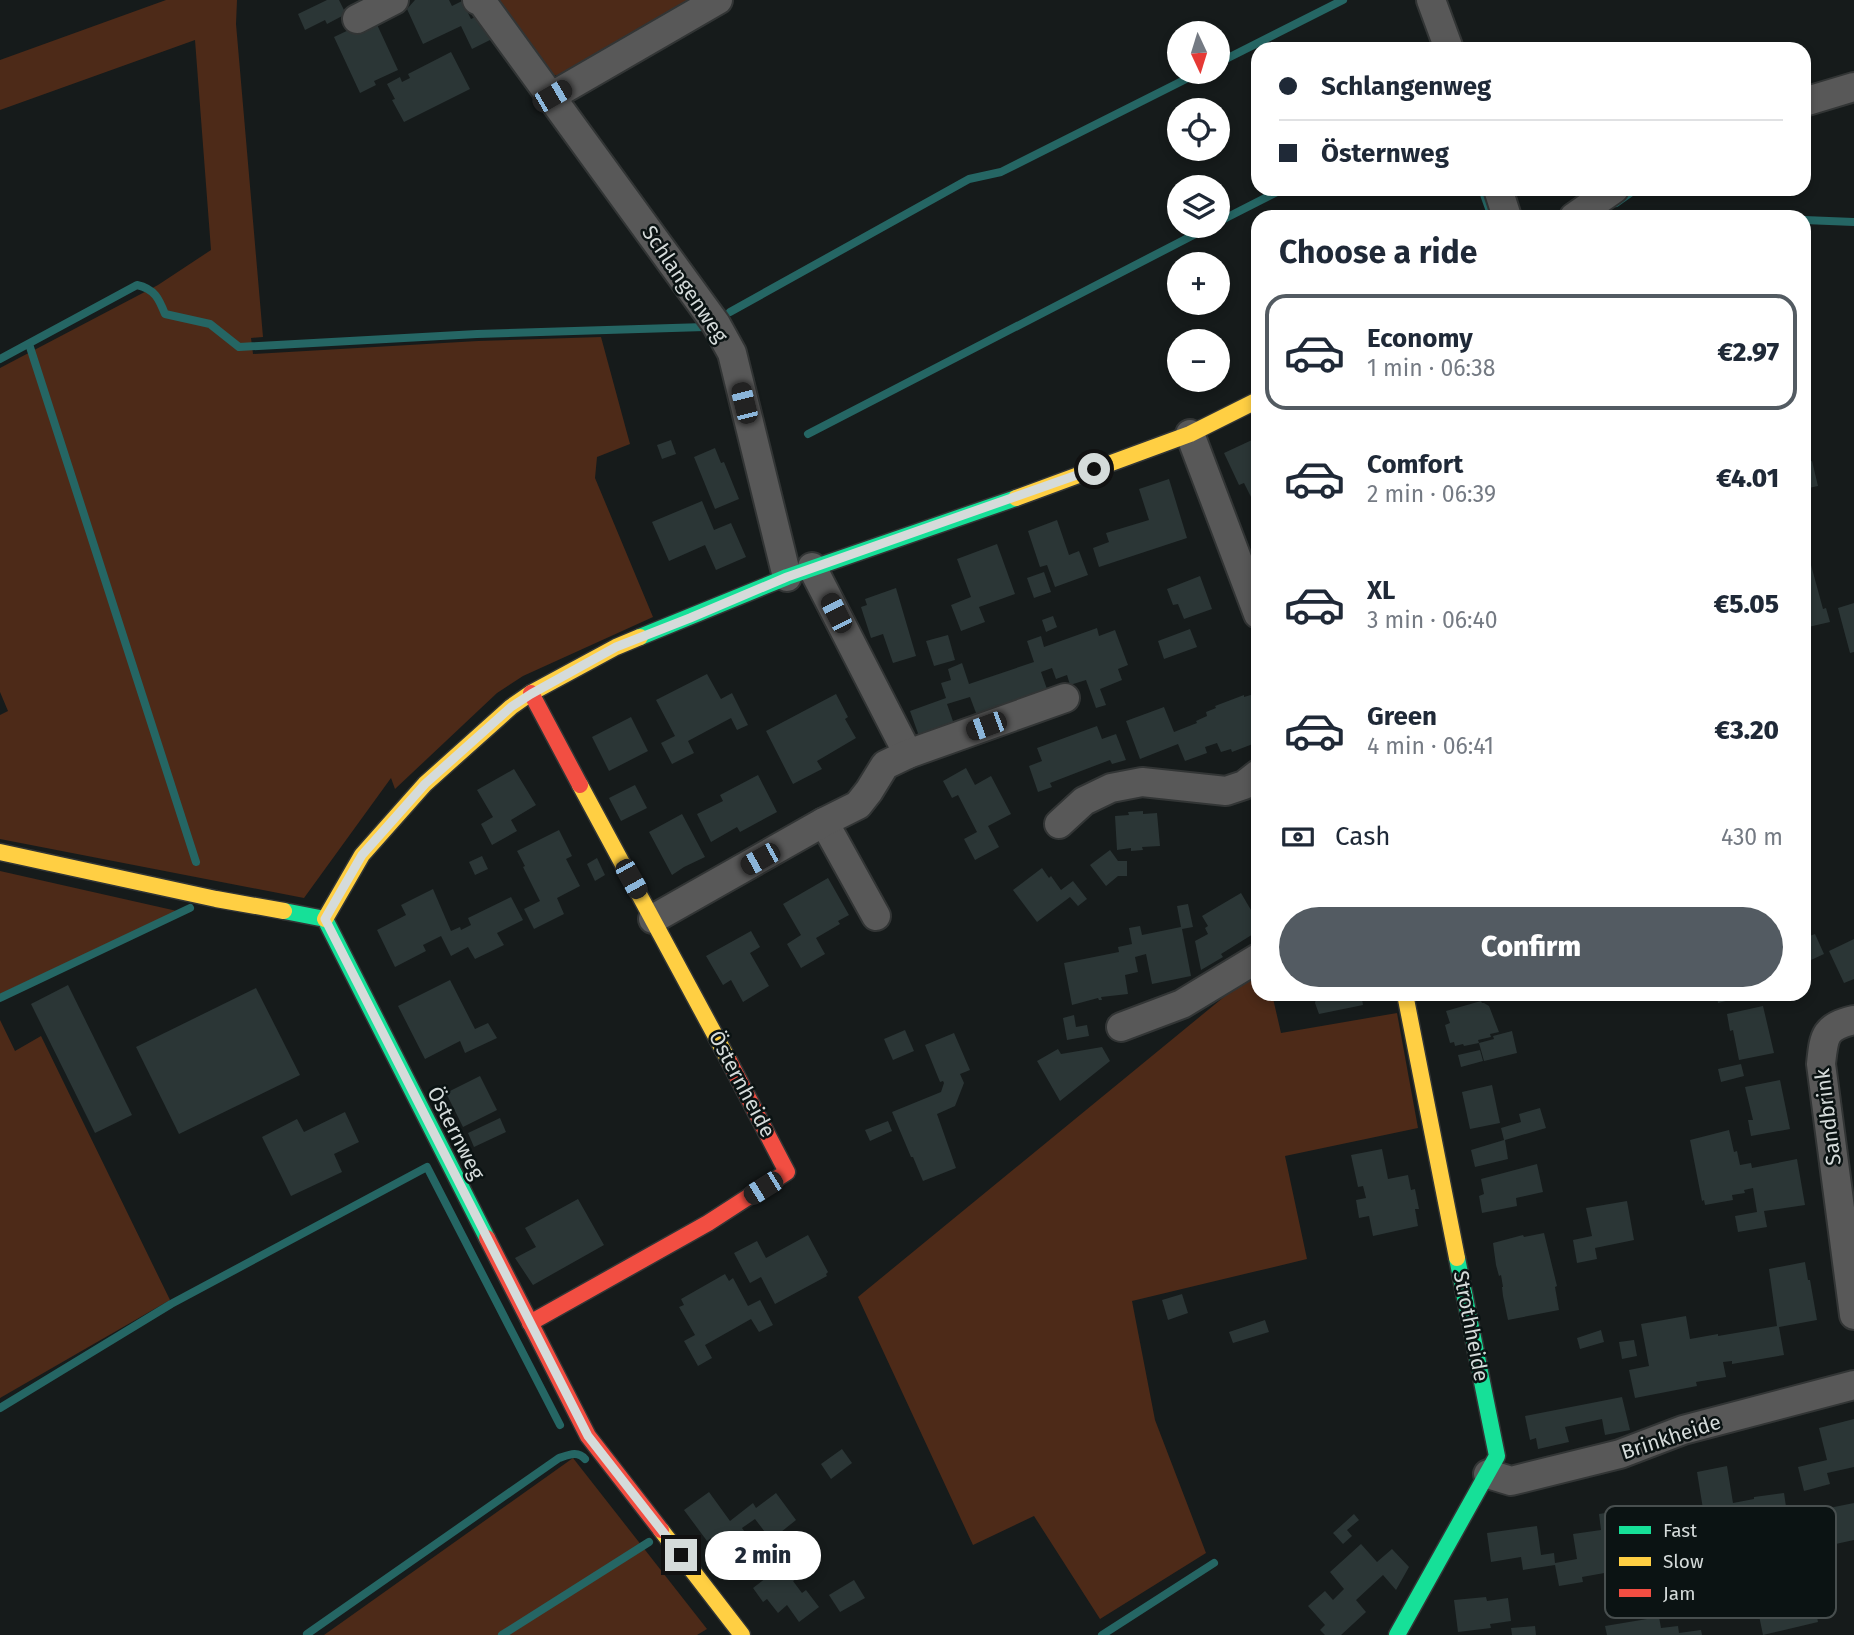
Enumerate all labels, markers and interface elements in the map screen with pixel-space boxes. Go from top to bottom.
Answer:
north arrow [1167,21,1230,84]
map controls [1167,21,1230,392]
text: Schlangenweg [1321,71,1491,102]
car [529,76,576,116]
button: locate [1167,98,1230,161]
text: Östernweg [1321,138,1449,169]
button: layers [1167,175,1230,238]
street label: Schlangenweg [636,221,734,347]
text: Choose a ride [1279,233,1477,271]
button: + [1167,252,1230,315]
icon: car [1283,321,1346,384]
text: Economy [1367,323,1473,354]
button: − [1167,329,1230,392]
text: €2.97 [1718,337,1779,368]
text: 1 min · 06:38 [1367,354,1495,382]
car [729,380,760,426]
icon: car [1283,447,1346,510]
text: Comfort [1367,449,1463,480]
route start [1078,453,1110,485]
text: €4.01 [1716,463,1779,494]
text: 2 min · 06:39 [1367,480,1496,508]
icon: car [1283,573,1346,636]
text: XL [1367,575,1395,606]
text: €5.05 [1714,589,1779,620]
car [818,590,855,636]
text: 3 min · 06:40 [1367,606,1498,634]
icon: car [1283,699,1346,762]
text: Green [1367,701,1437,732]
car [963,709,1010,743]
text: €3.20 [1715,715,1779,746]
text: 4 min · 06:41 [1367,732,1494,760]
icon: cash [1279,818,1317,856]
text: Cash [1335,821,1391,852]
text: 430 m [1721,823,1783,851]
car [737,840,784,878]
car [612,856,651,902]
button: Confirm [1279,907,1783,987]
street label: Östernheide [703,1026,781,1142]
street label: Sandbrink [1809,1067,1847,1167]
street label: Östernweg [422,1082,491,1184]
car [740,1168,787,1208]
street label: Strothheide [1448,1268,1494,1384]
street label: Brinkheide [1618,1409,1724,1465]
legend [1605,1506,1836,1618]
text: Fast [1663,1519,1697,1542]
callout: 2 min [706,1530,821,1580]
route end [665,1539,697,1571]
text: 2 min [735,1541,791,1569]
text: Slow [1663,1550,1704,1573]
text: Jam [1663,1582,1695,1605]

